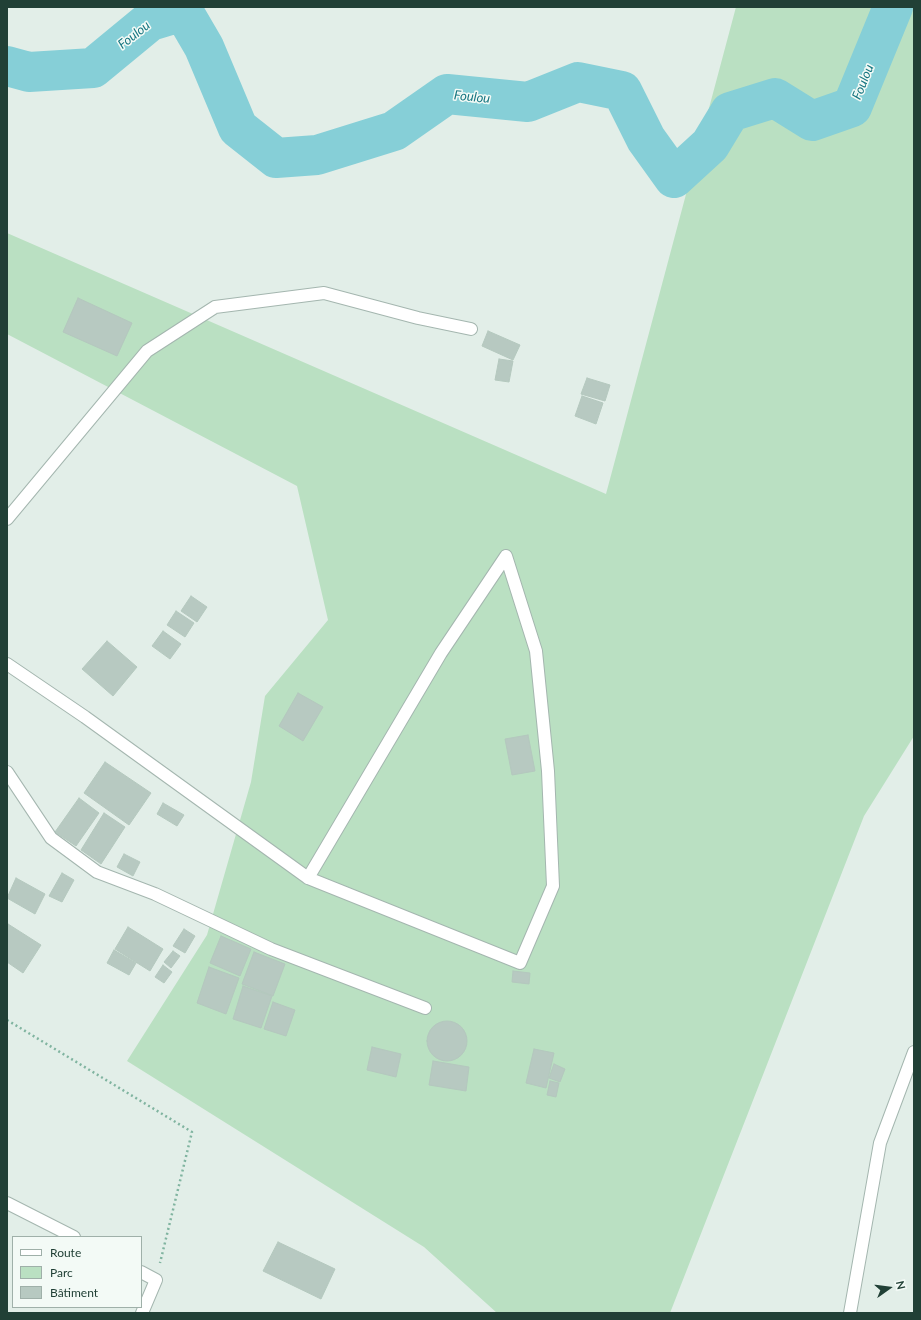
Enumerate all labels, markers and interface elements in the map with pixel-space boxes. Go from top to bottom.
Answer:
water label: Foulou [115,18,153,52]
water label: Foulou [849,62,877,102]
water label: Foulou [453,87,491,107]
legend [12,1236,142,1308]
text: Route [50,1245,81,1260]
text: Parc [50,1265,73,1280]
north arrow [869,1268,909,1308]
text: N [894,1279,908,1291]
text: Bâtiment [50,1285,98,1300]

